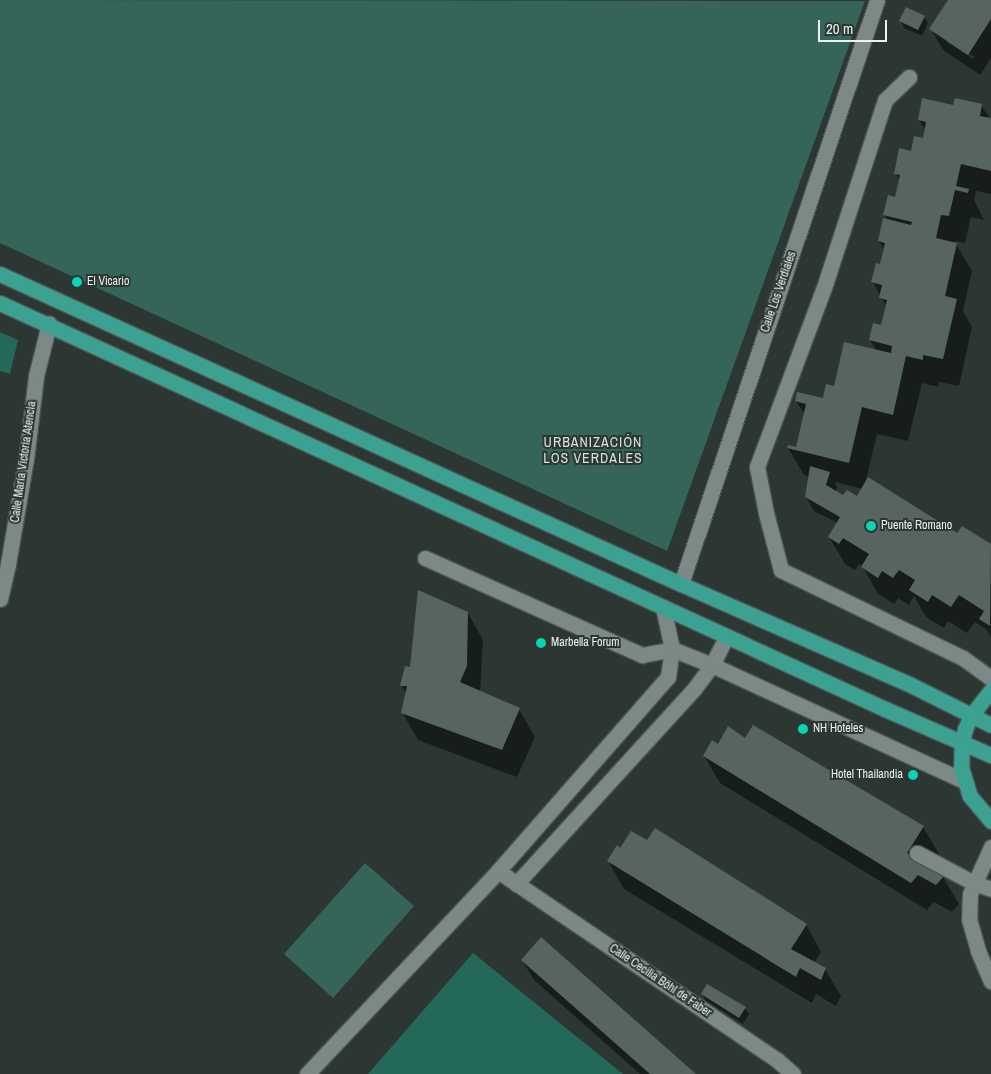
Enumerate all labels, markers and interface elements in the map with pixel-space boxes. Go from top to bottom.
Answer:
scale bar [821,10,890,42]
text: 20 m [826,18,853,39]
street label: Calle Los Verdiales [758,250,800,334]
place label: El Vicario [87,275,129,289]
marker: El Vicario [71,276,83,288]
street label: Calle María Victoria Atencia [8,400,40,524]
district label: URBANIZACIÓN LOS VERDALES [542,434,644,467]
place label: Puente Romano [881,519,952,533]
marker: Puente Romano [865,520,877,532]
place label: Marbella Forum [551,636,619,650]
marker: Marbella Forum [535,637,547,649]
place label: NH Hoteles [813,722,863,736]
marker: NH Hoteles [797,723,809,735]
place label: Hotel Thailandia [831,768,903,782]
marker: Hotel Thailandia [907,769,919,781]
street label: Calle Cecilia Böhl de Faber [606,942,714,1020]

